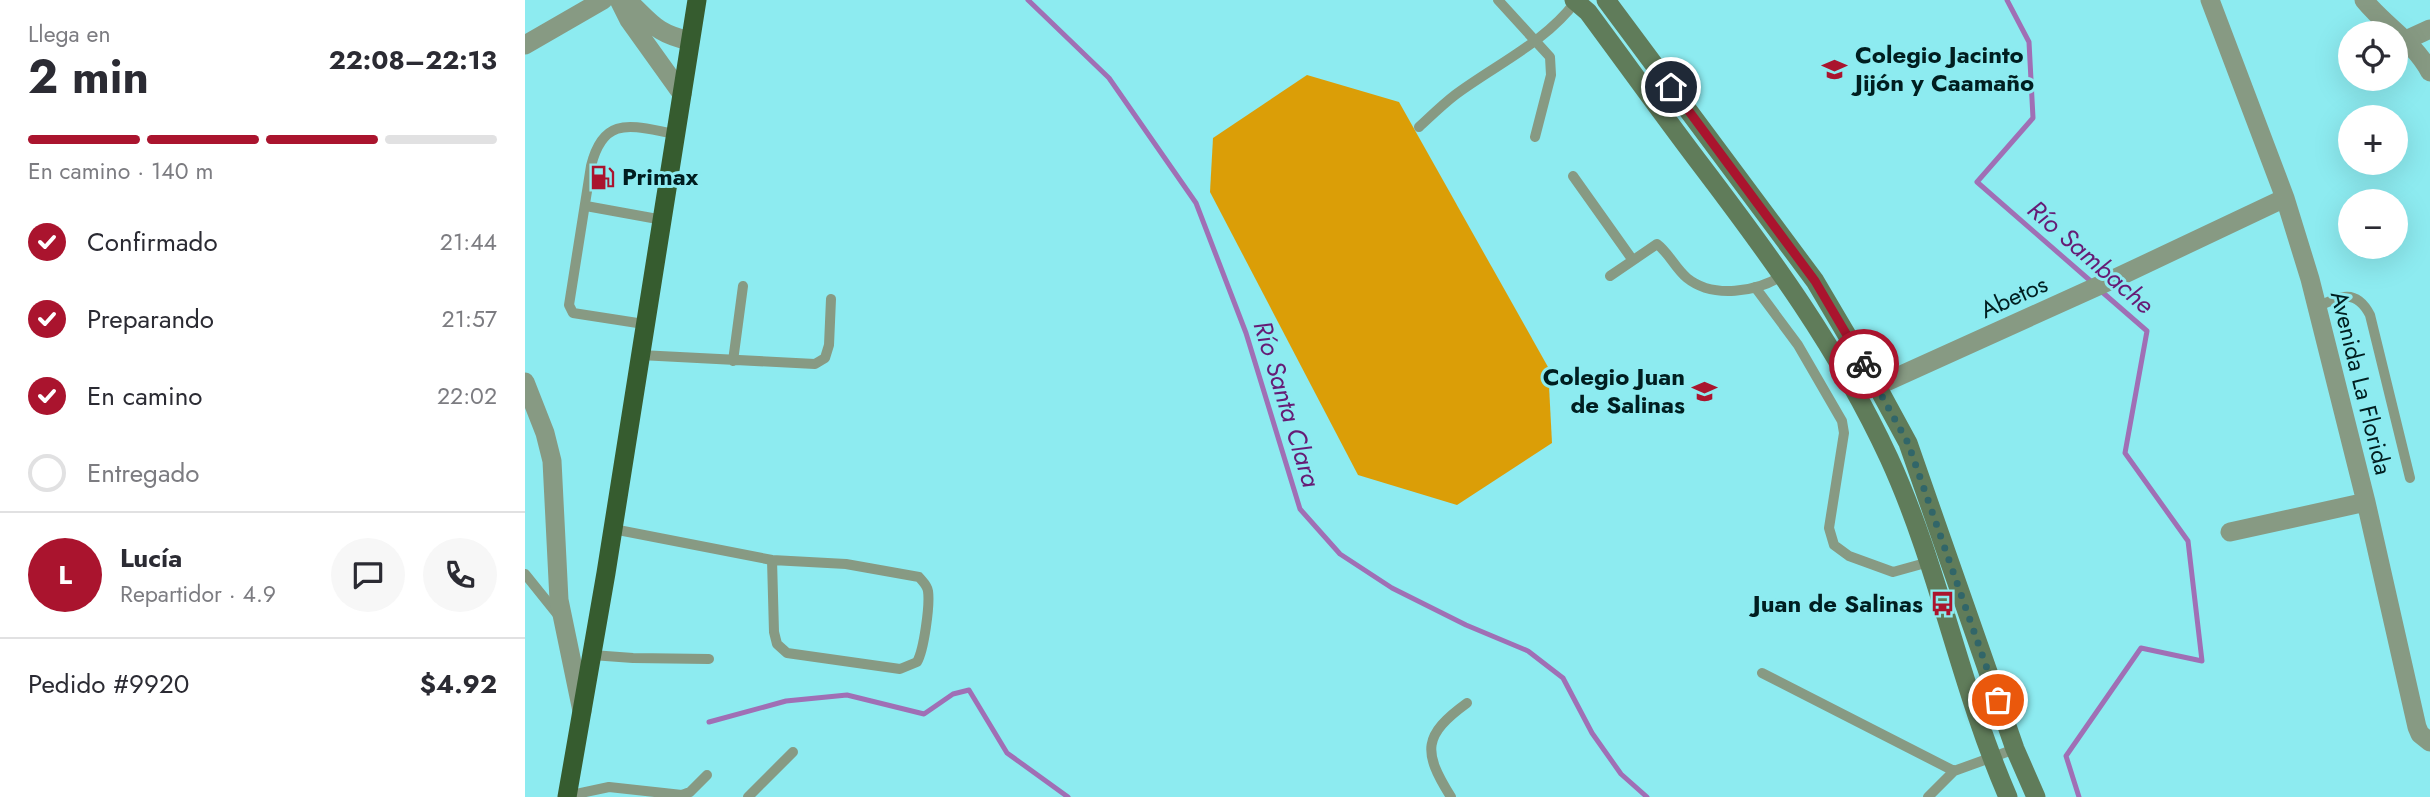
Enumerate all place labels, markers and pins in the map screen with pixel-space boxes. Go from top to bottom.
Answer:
place label: Colegio Jacinto Jijón y Caamaño [1851,37,2034,100]
school or university icon: Colegio Jacinto Jijón y Caamaño [1821,55,1849,83]
pin [1641,57,1701,117]
place label: Primax [622,159,699,194]
fuel station icon: Primax [588,163,616,191]
place label: Colegio Juan de Salinas [1543,359,1685,422]
school or university icon: Colegio Juan de Salinas [1691,377,1719,405]
place label: Juan de Salinas [1749,586,1923,621]
bus stop icon: Juan de Salinas [1929,590,1957,618]
pin [1968,670,2028,730]

